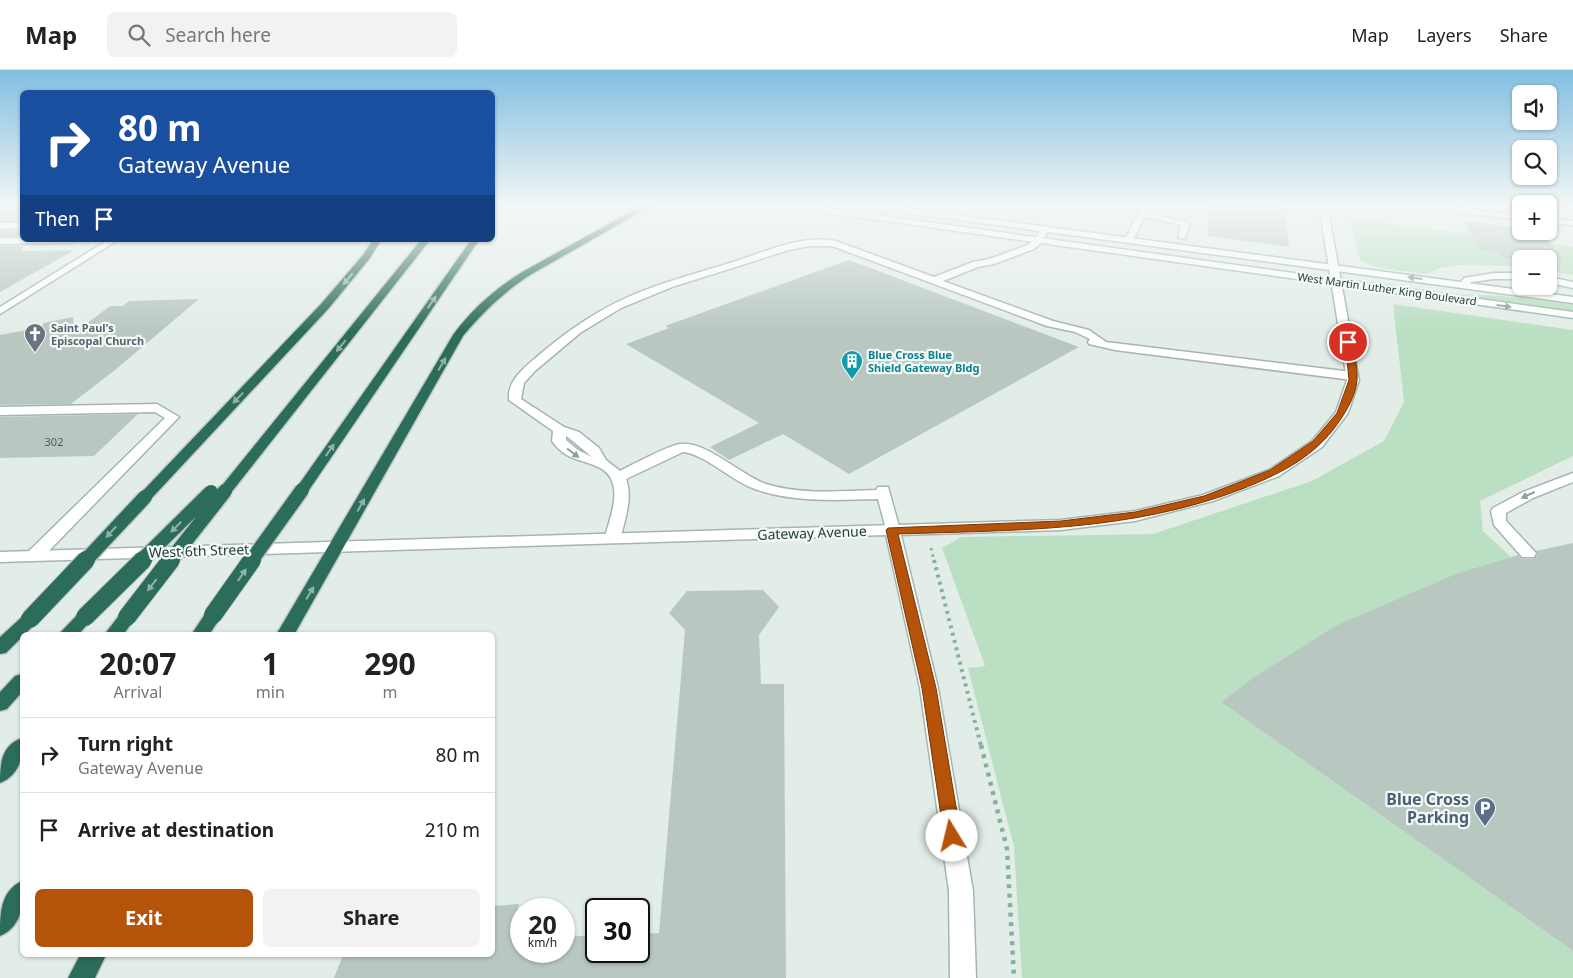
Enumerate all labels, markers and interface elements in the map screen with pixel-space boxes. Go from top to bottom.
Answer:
search box [107,12,457,57]
text: Map [25,18,77,51]
icon: search [125,21,153,49]
text: Search here [165,22,271,48]
text: Map [1351,23,1389,47]
text: Layers [1417,23,1472,47]
text: Share [1500,23,1548,47]
map controls [1512,85,1557,295]
button: sound [1512,85,1557,130]
text: 80 m [118,104,201,151]
icon: right [35,110,100,175]
button: search [1512,140,1557,185]
text: Gateway Avenue [118,149,290,179]
button: + [1512,195,1557,240]
icon: arrive [90,205,118,233]
text: Then [35,206,80,232]
button: − [1512,250,1557,295]
street label: West Martin Luther King Boulevard [1297,268,1478,309]
one-way arrow [343,272,354,285]
one-way arrow [1407,274,1423,282]
one-way arrow [427,295,437,309]
one-way arrow [1497,302,1513,310]
place label: Saint Paul's Episcopal Church [51,320,144,348]
pin [1327,321,1369,363]
church icon: Saint Paul's Episcopal Church [23,322,47,353]
icon: arrive [1334,328,1362,356]
one-way arrow [335,340,346,353]
place label: Blue Cross Blue Shield Gateway Bldg [868,347,980,375]
building icon: Blue Cross Blue Shield Gateway Bldg [840,349,864,380]
one-way arrow [438,357,446,372]
one-way arrow [232,392,244,404]
house number: 302 [45,434,63,449]
one-way arrow [325,443,335,457]
one-way arrow [567,448,580,458]
one-way arrow [1521,492,1535,500]
one-way arrow [357,499,366,512]
one-way arrow [171,520,183,532]
street label: Gateway Avenue [757,521,867,544]
one-way arrow [105,526,117,538]
street label: West 6th Street [148,539,250,562]
one-way arrow [236,569,246,582]
one-way arrow [147,578,158,591]
one-way arrow [306,587,315,600]
text: 20:07 [99,643,176,684]
text: 1 [262,643,279,684]
text: 290 [364,643,416,684]
text: Arrival [113,681,162,703]
text: min [256,681,285,703]
text: m [382,681,397,703]
text: Turn right [78,731,173,757]
icon: right [35,741,63,769]
text: 80 m [436,742,480,768]
text: Gateway Avenue [78,757,203,779]
place label: Blue Cross Parking [1386,788,1469,828]
parking icon: Blue Cross Parking [1473,796,1497,827]
position arrow [925,809,977,861]
icon: arrive [35,816,63,844]
text: Arrive at destination [78,817,274,843]
text: 210 m [425,817,480,843]
button: Exit [35,889,253,947]
button: Share [263,889,480,947]
speed limit sign: 30 [585,898,650,963]
text: 20 [528,907,557,941]
text: km/h [528,934,557,951]

